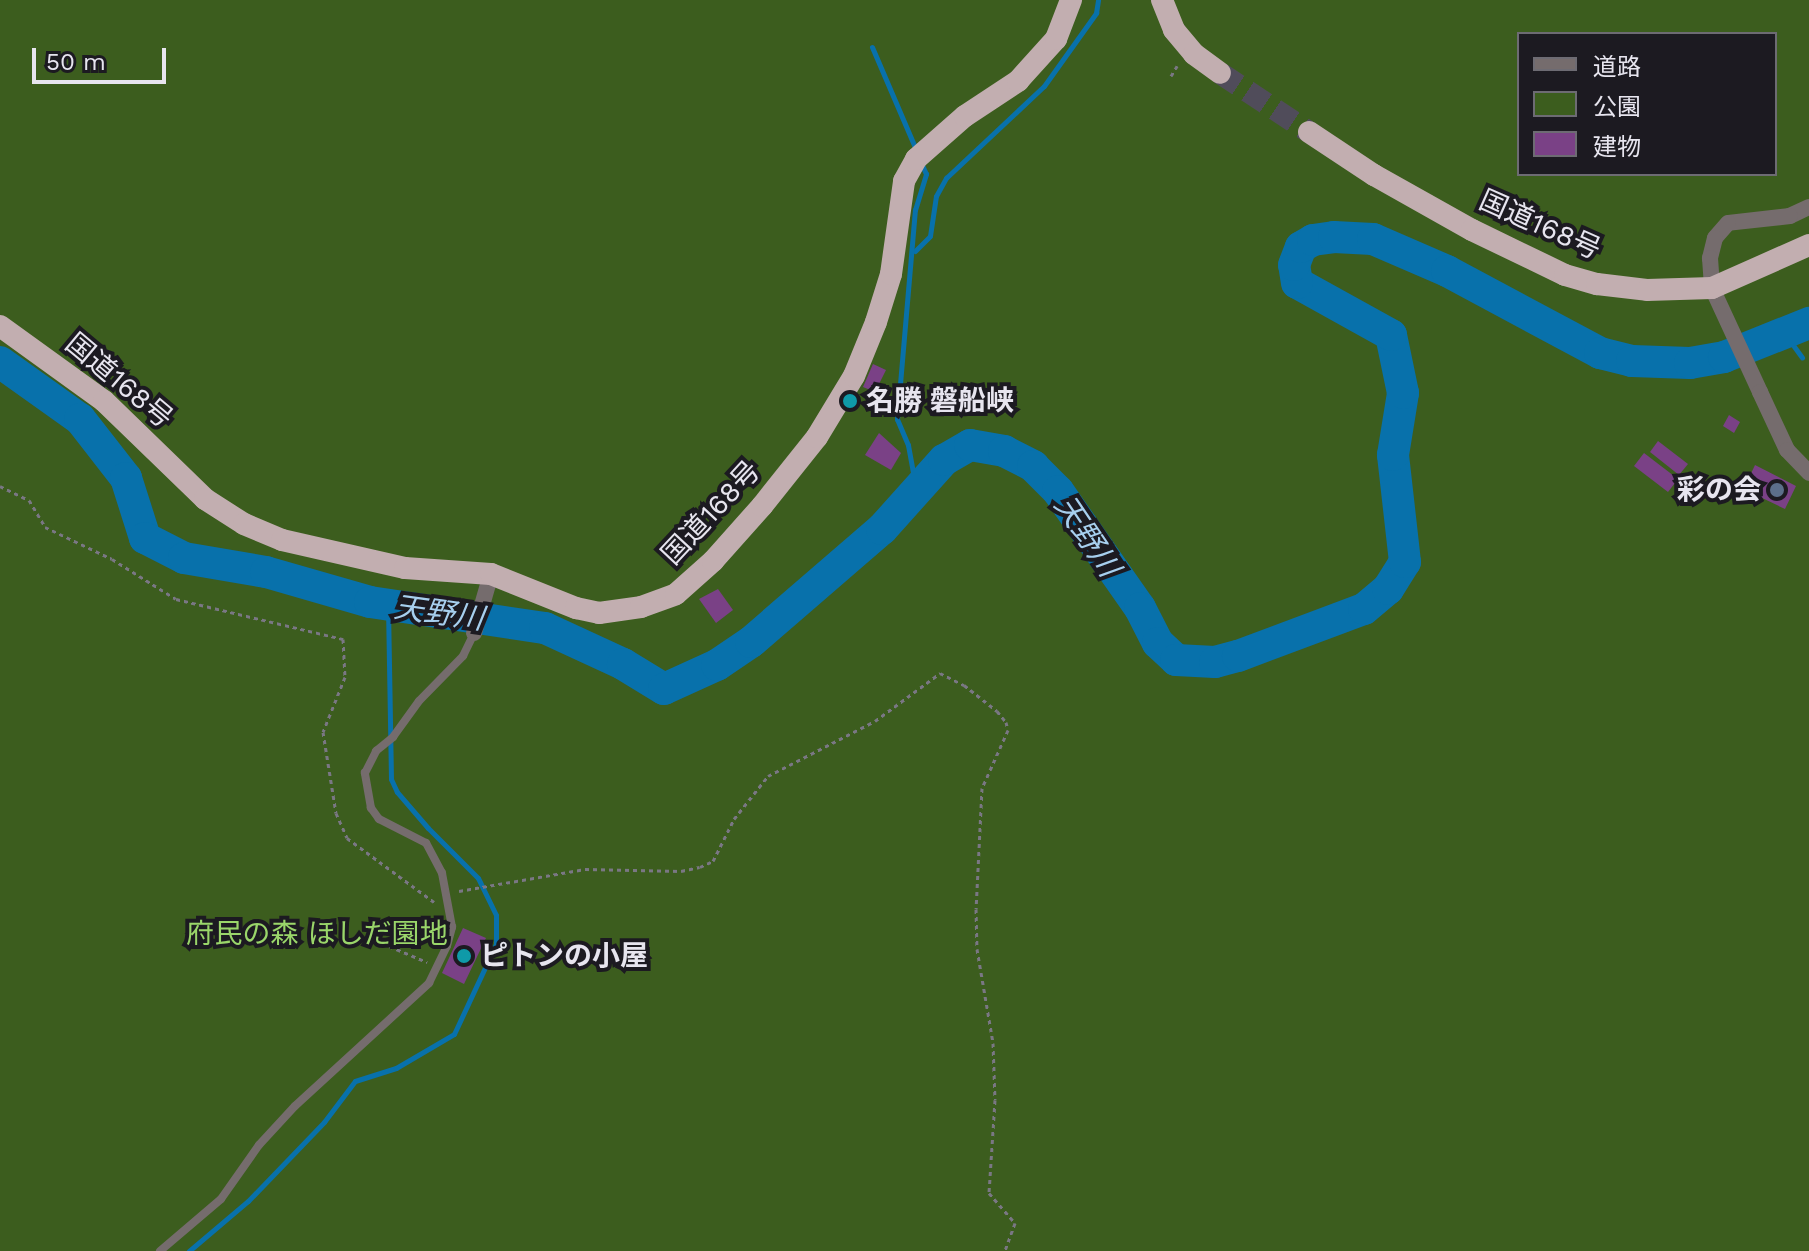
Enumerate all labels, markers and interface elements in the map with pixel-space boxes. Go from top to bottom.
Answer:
scale bar [36,32,170,82]
legend [1517,32,1777,176]
text: 50 m [46,48,106,76]
text: 道路 [1593,53,1641,81]
text: 公園 [1593,93,1641,121]
text: 建物 [1593,133,1641,161]
street label: 国道168号 [1474,183,1606,267]
street label: 国道168号 [59,327,179,435]
place label: 名勝 磐船峡 [866,384,1014,418]
marker: 名勝 磐船峡 [841,392,859,410]
street label: 国道168号 [655,454,767,572]
place label: 彩の会 [1677,473,1761,507]
marker: 彩の会 [1768,481,1786,499]
water label: 天野川 [1047,489,1127,583]
water label: 天野川 [392,589,486,637]
park label: 府民の森 ほしだ園地 [186,917,448,951]
place label: ピトンの小屋 [480,939,648,973]
marker: ピトンの小屋 [455,947,473,965]

